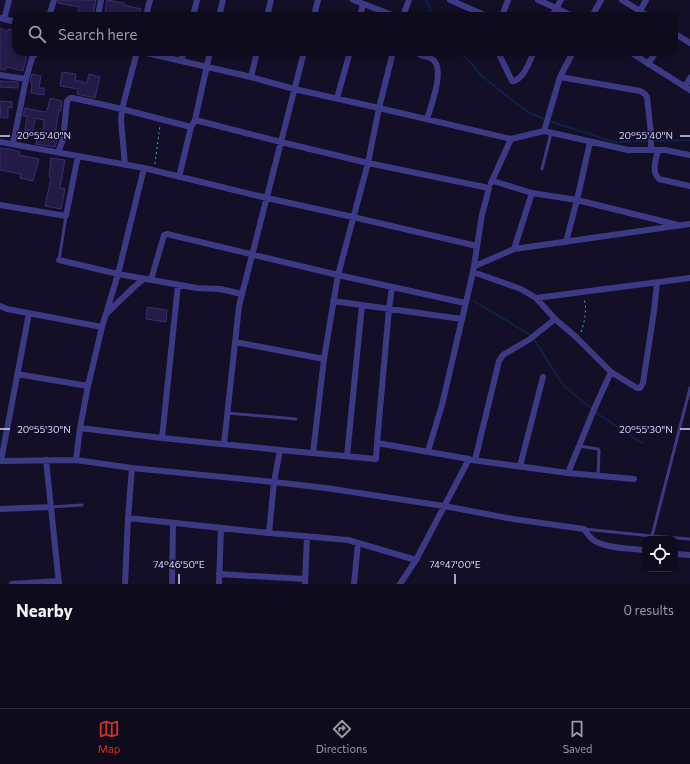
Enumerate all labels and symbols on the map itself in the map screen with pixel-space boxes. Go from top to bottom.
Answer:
text: 20°55'40"N [17,129,71,141]
text: 20°55'40"N [619,129,673,141]
text: 20°55'30"N [17,423,71,435]
text: 20°55'30"N [619,423,673,435]
text: 74°46'50"E [153,558,205,570]
text: 74°47'00"E [429,558,481,570]

